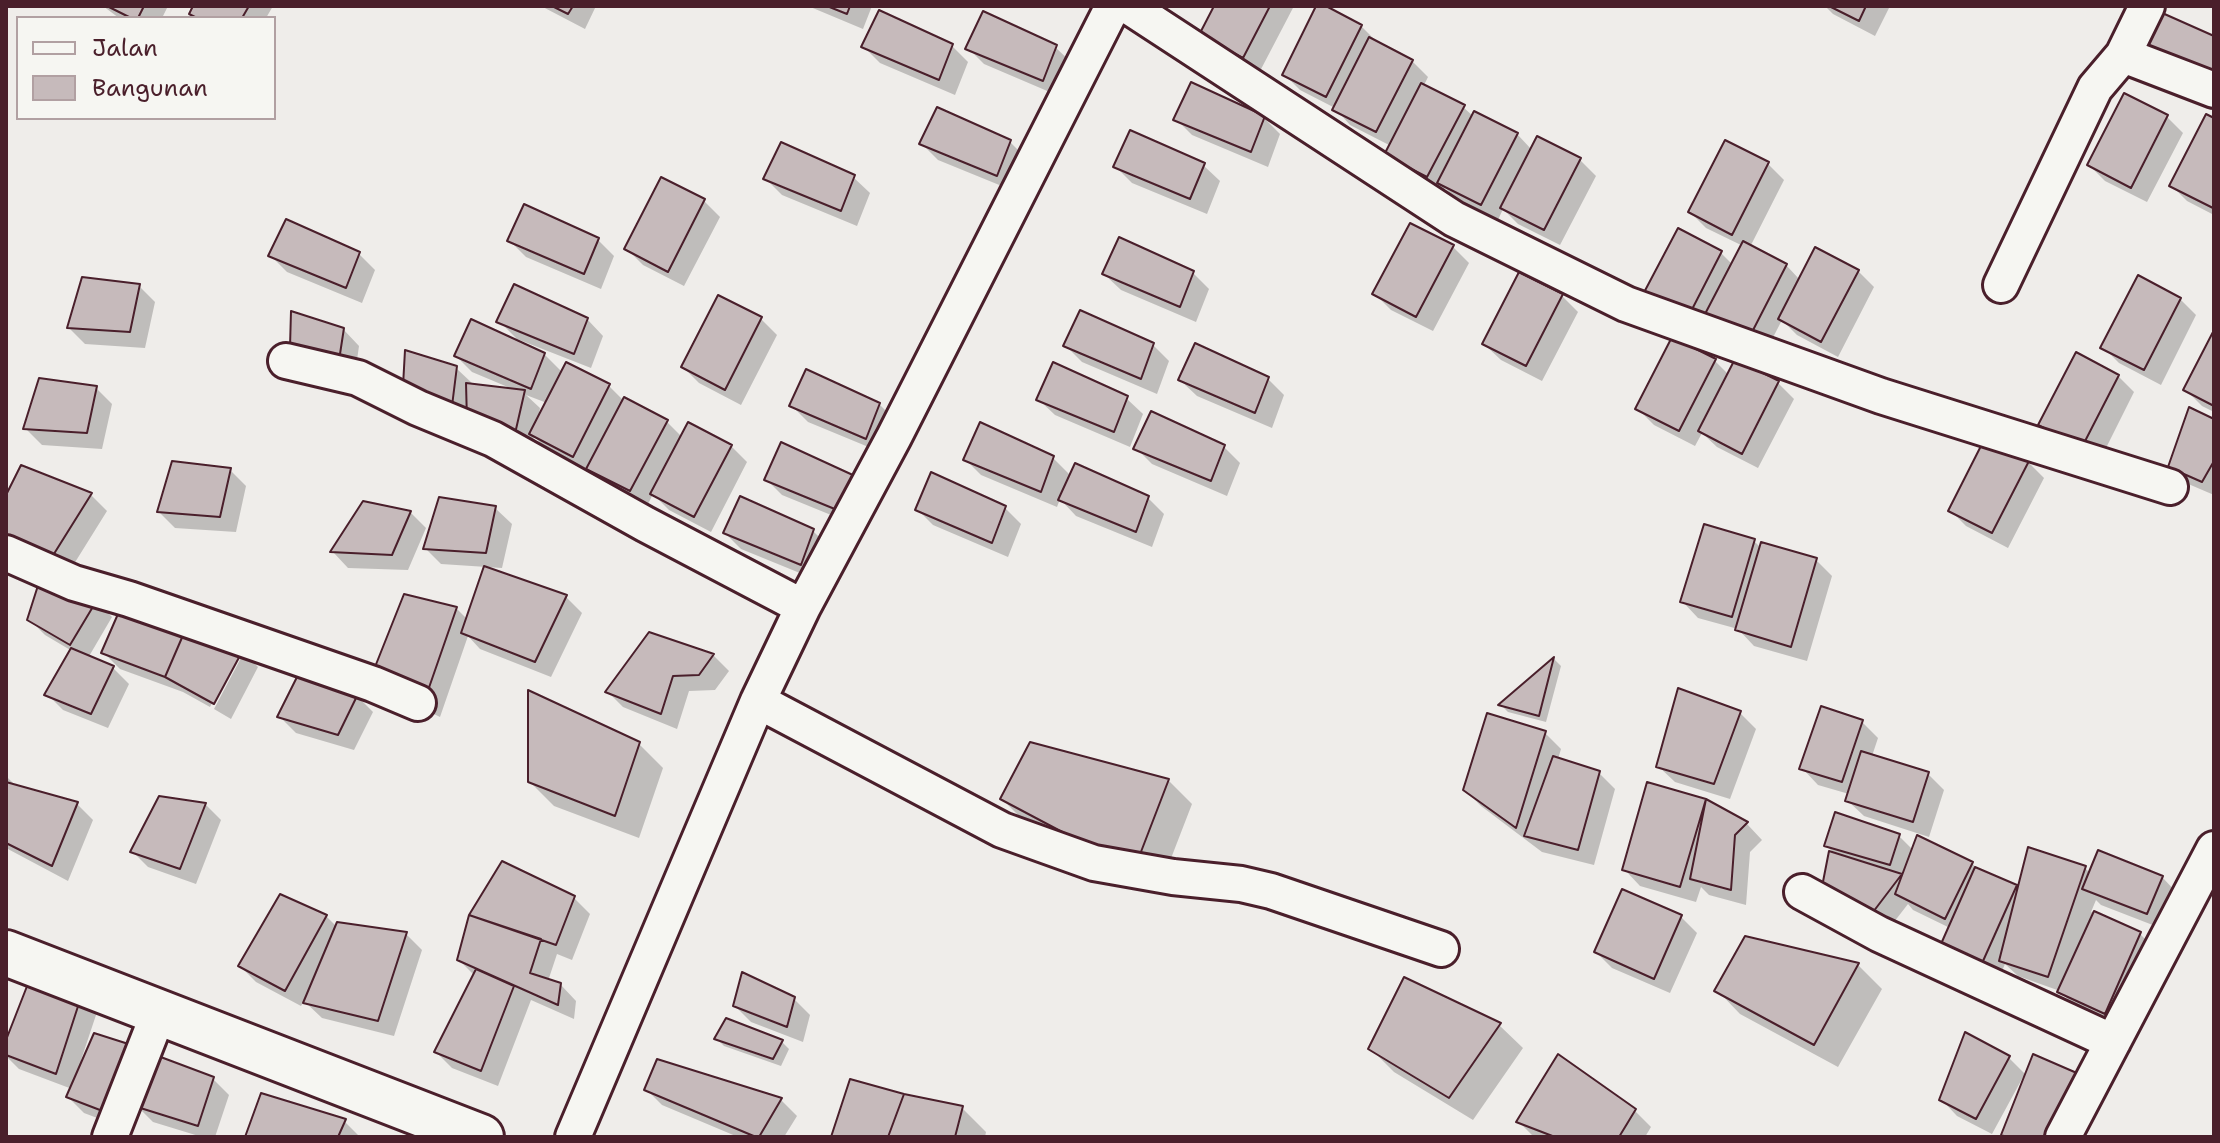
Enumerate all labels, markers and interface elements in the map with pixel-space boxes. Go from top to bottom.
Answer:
legend [16,16,276,120]
text: Jalan [92,32,158,64]
text: Bangunan [92,72,208,104]

